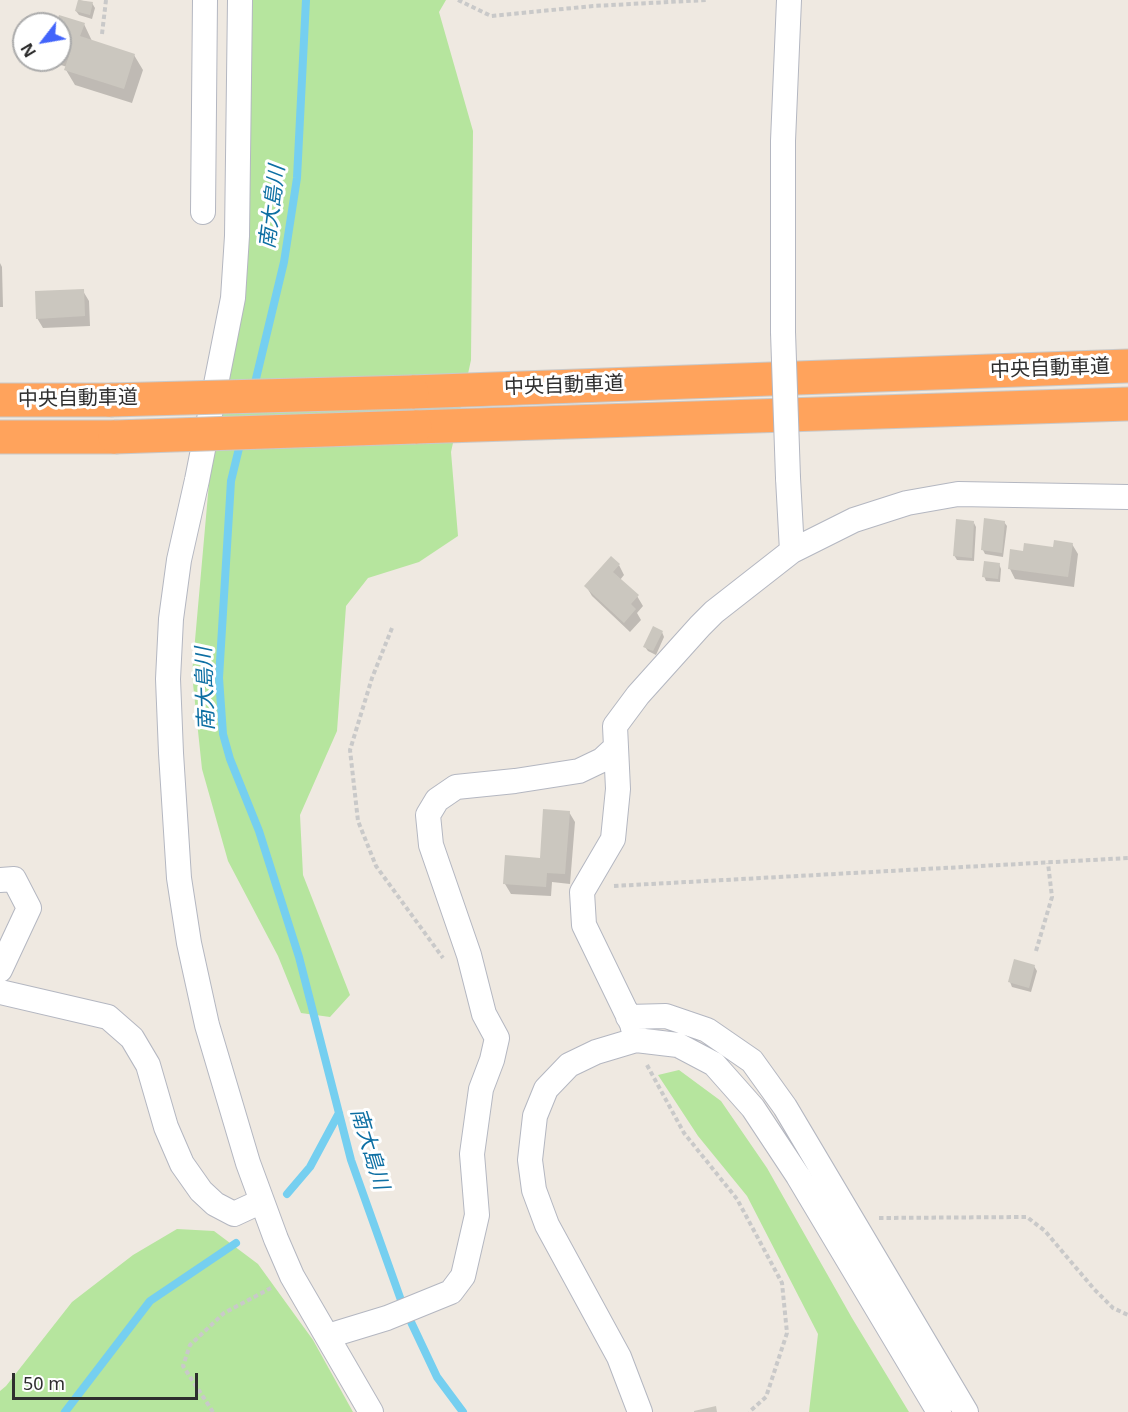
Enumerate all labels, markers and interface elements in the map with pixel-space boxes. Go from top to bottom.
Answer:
north arrow [12,12,72,72]
text: N [16,39,41,61]
water label: 南大島川 [255,164,291,250]
street label: 中央自動車道 [990,355,1110,383]
street label: 中央自動車道 [504,372,624,400]
street label: 中央自動車道 [18,386,138,412]
water label: 南大島川 [192,647,220,731]
water label: 南大島川 [345,1105,393,1193]
scale bar [15,1361,201,1399]
text: 50 m [23,1371,65,1395]

